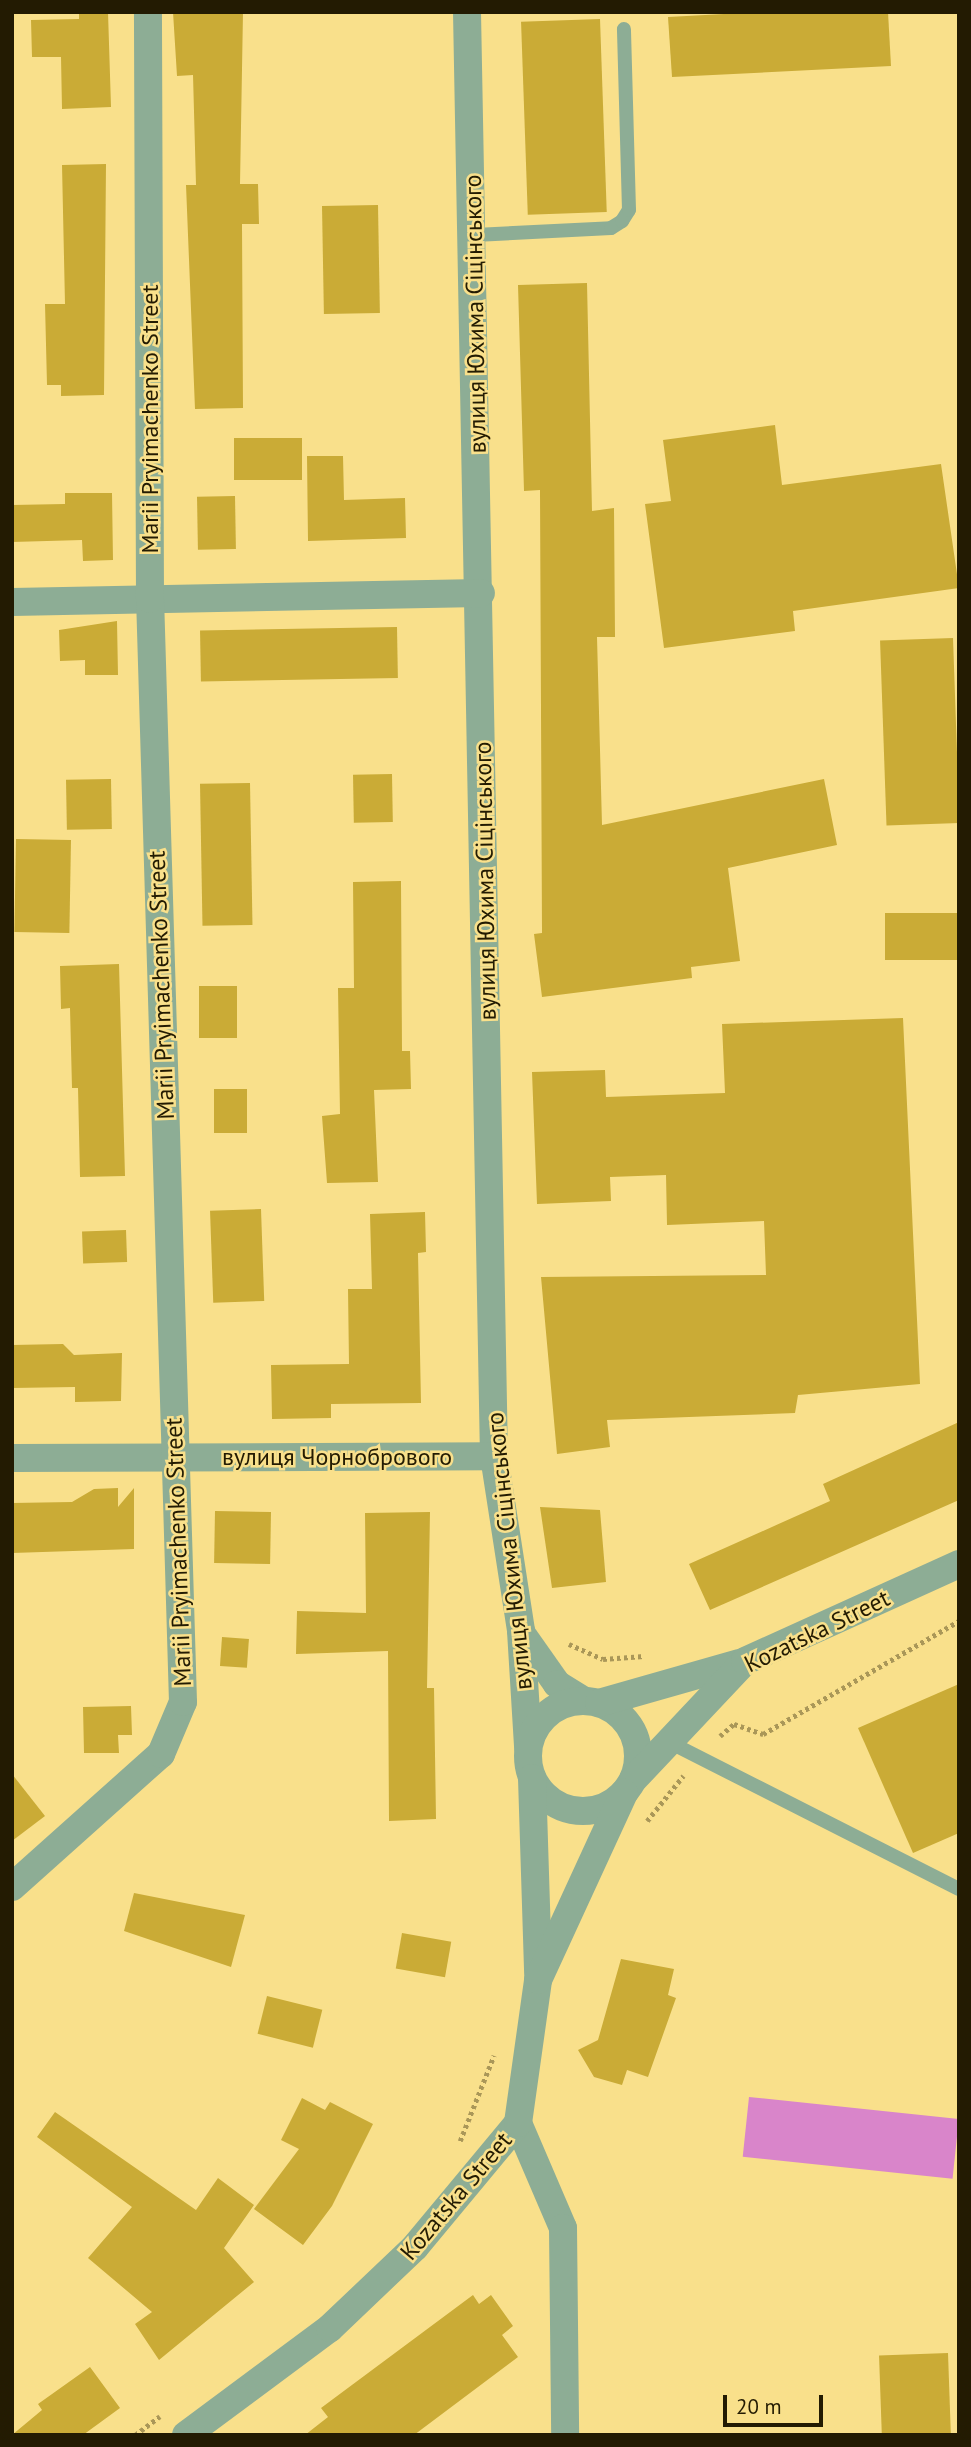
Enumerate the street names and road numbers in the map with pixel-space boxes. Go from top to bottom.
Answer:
street label: вулиця Юхима Сіцінського [458,174,492,454]
street label: Marii Pryimachenko Street [136,284,164,554]
street label: вулиця Юхима Сіцінського [468,741,502,1021]
street label: Marii Pryimachenko Street [142,850,180,1120]
street label: вулиця Юхима Сіцінського [480,1411,538,1691]
street label: Marii Pryimachenko Street [159,1417,197,1687]
street label: вулиця Чорнобрового [222,1443,452,1471]
street label: Kozatska Street [740,1583,894,1679]
street label: Kozatska Street [394,2126,518,2266]

